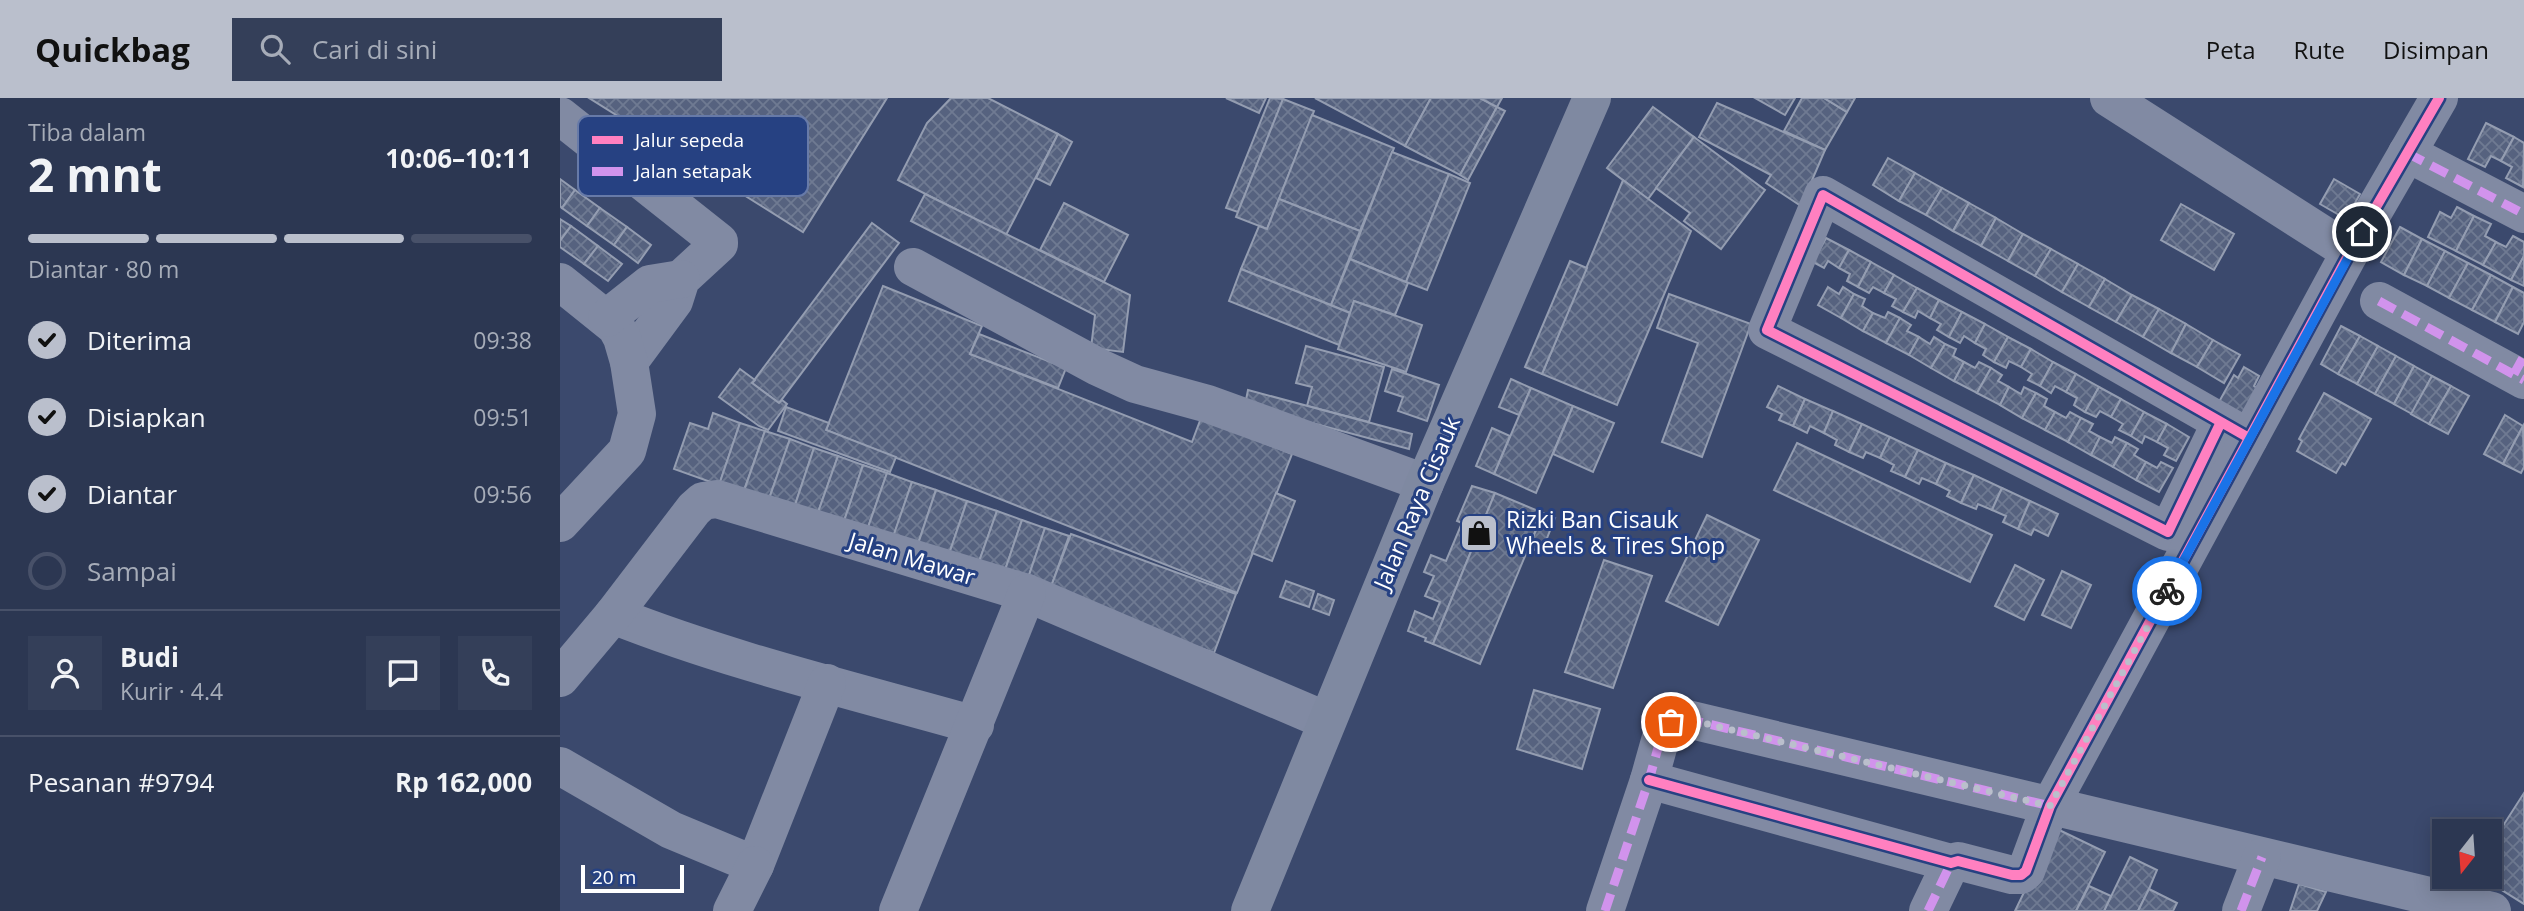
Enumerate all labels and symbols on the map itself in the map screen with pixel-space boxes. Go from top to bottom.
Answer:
legend [578,116,808,196]
text: Jalur sepeda [633,127,744,153]
text: Jalan setapak [633,158,752,184]
pin [2332,202,2392,262]
street label: Jalan Raya Cisauk [1364,411,1467,596]
place label: Rizki Ban Cisauk Wheels & Tires Shop [1506,503,1725,561]
shop icon: Rizki Ban Cisauk Wheels & Tires Shop [1458,512,1500,554]
street label: Jalan Mawar [843,523,980,593]
courier [2132,556,2202,626]
pin [1641,692,1701,752]
north arrow [2432,819,2502,889]
scale bar [581,862,684,894]

